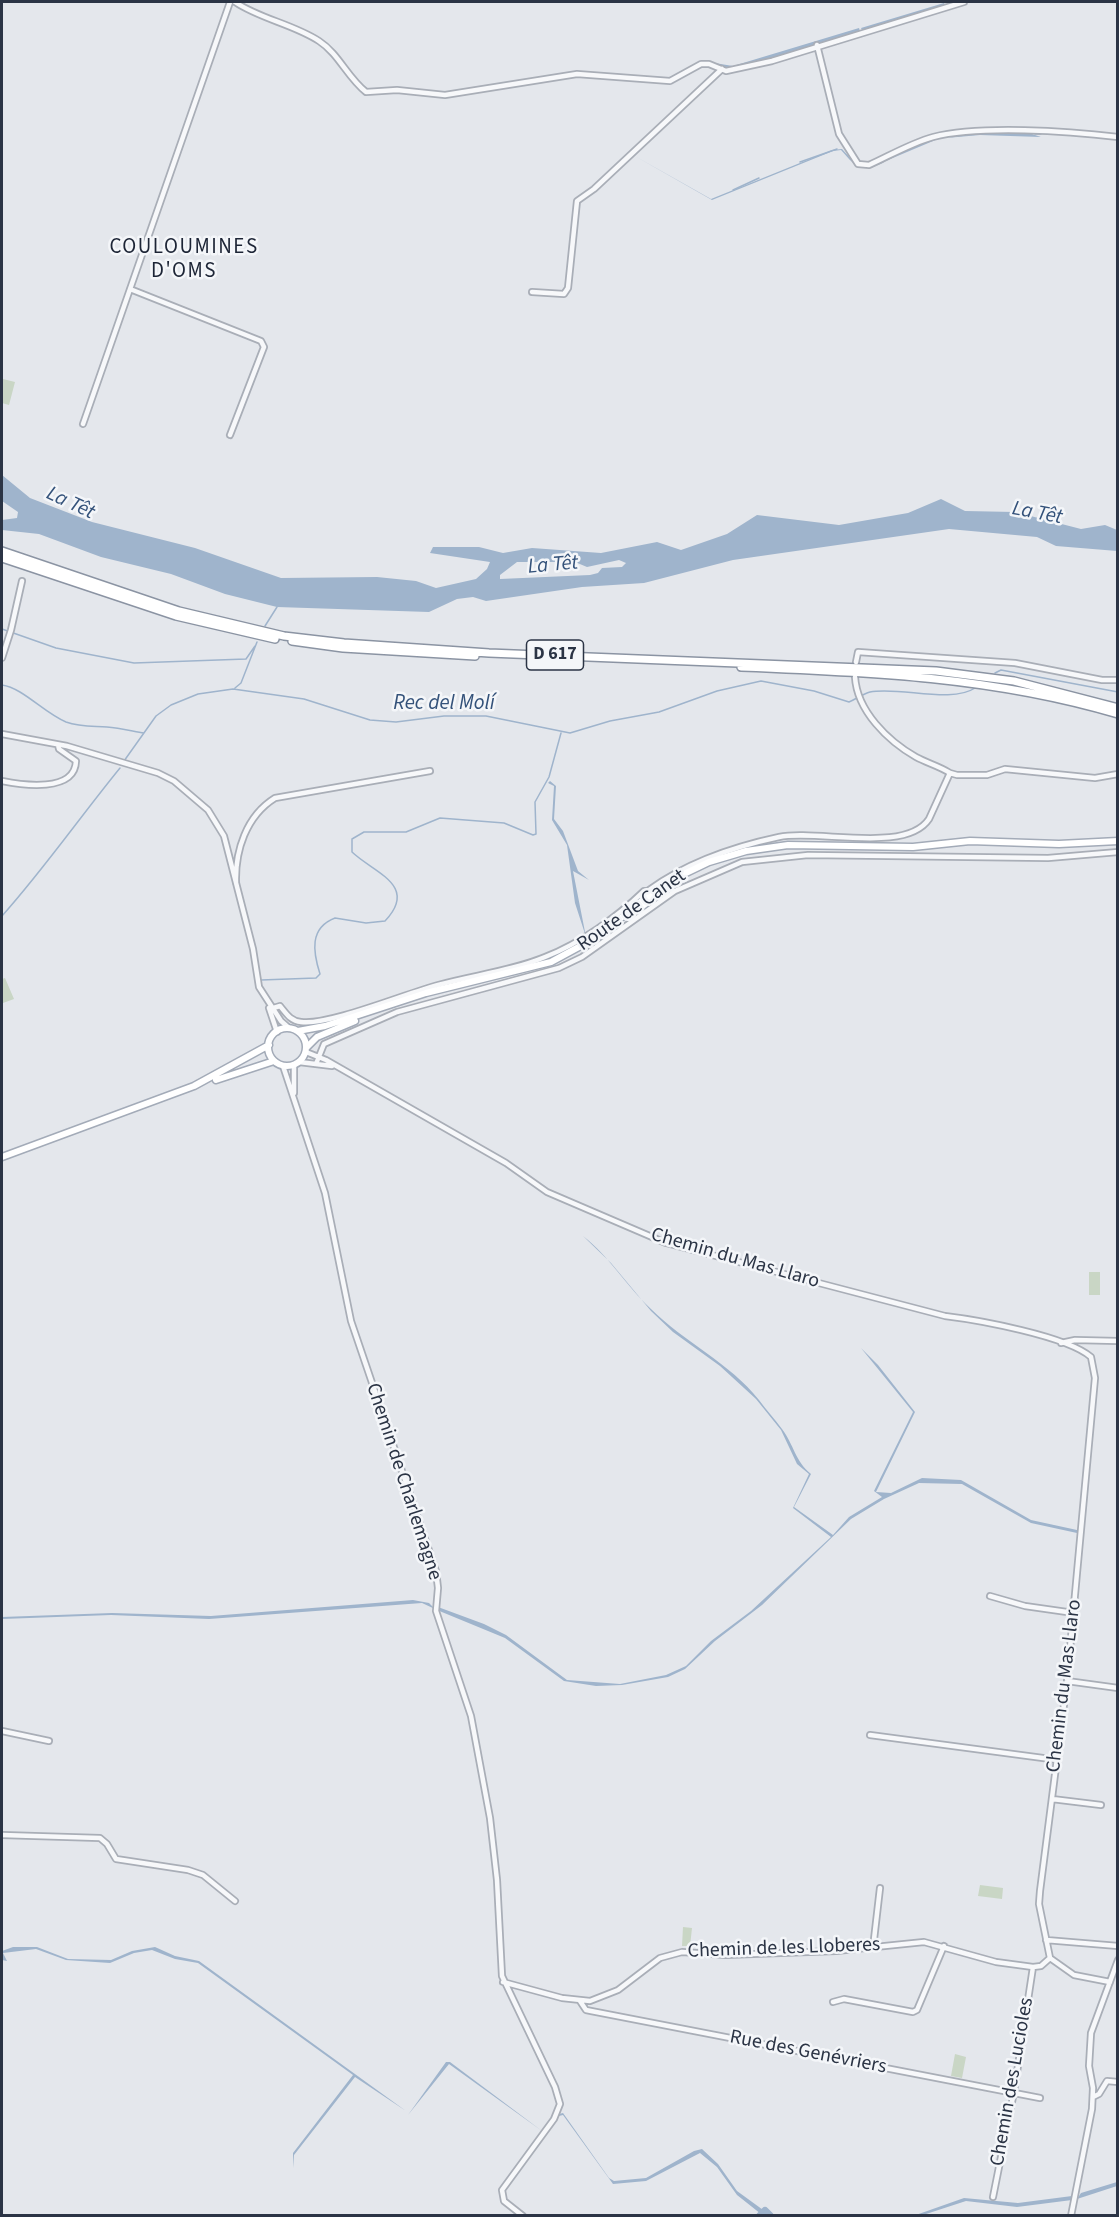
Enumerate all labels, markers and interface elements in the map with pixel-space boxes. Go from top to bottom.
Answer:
district label: COULOUMINES D'OMS [109,235,259,285]
water label: La Têt [42,482,98,526]
water label: La Têt [1010,497,1064,531]
water label: La Têt [527,551,579,581]
road number: D 617 [526,640,584,670]
water label: Rec del Molí [393,691,495,717]
street label: Route de Canet [573,865,691,957]
street label: Chemin du Mas Llaro [648,1223,822,1295]
street label: Chemin de Charlemagne [360,1381,446,1583]
street label: Chemin du Mas Llaro [1042,1598,1088,1774]
street label: Chemin de les Lloberes [687,1934,881,1964]
street label: Chemin des Lucioles [986,1996,1040,2168]
street label: Rue des Genévriers [728,2026,888,2080]

